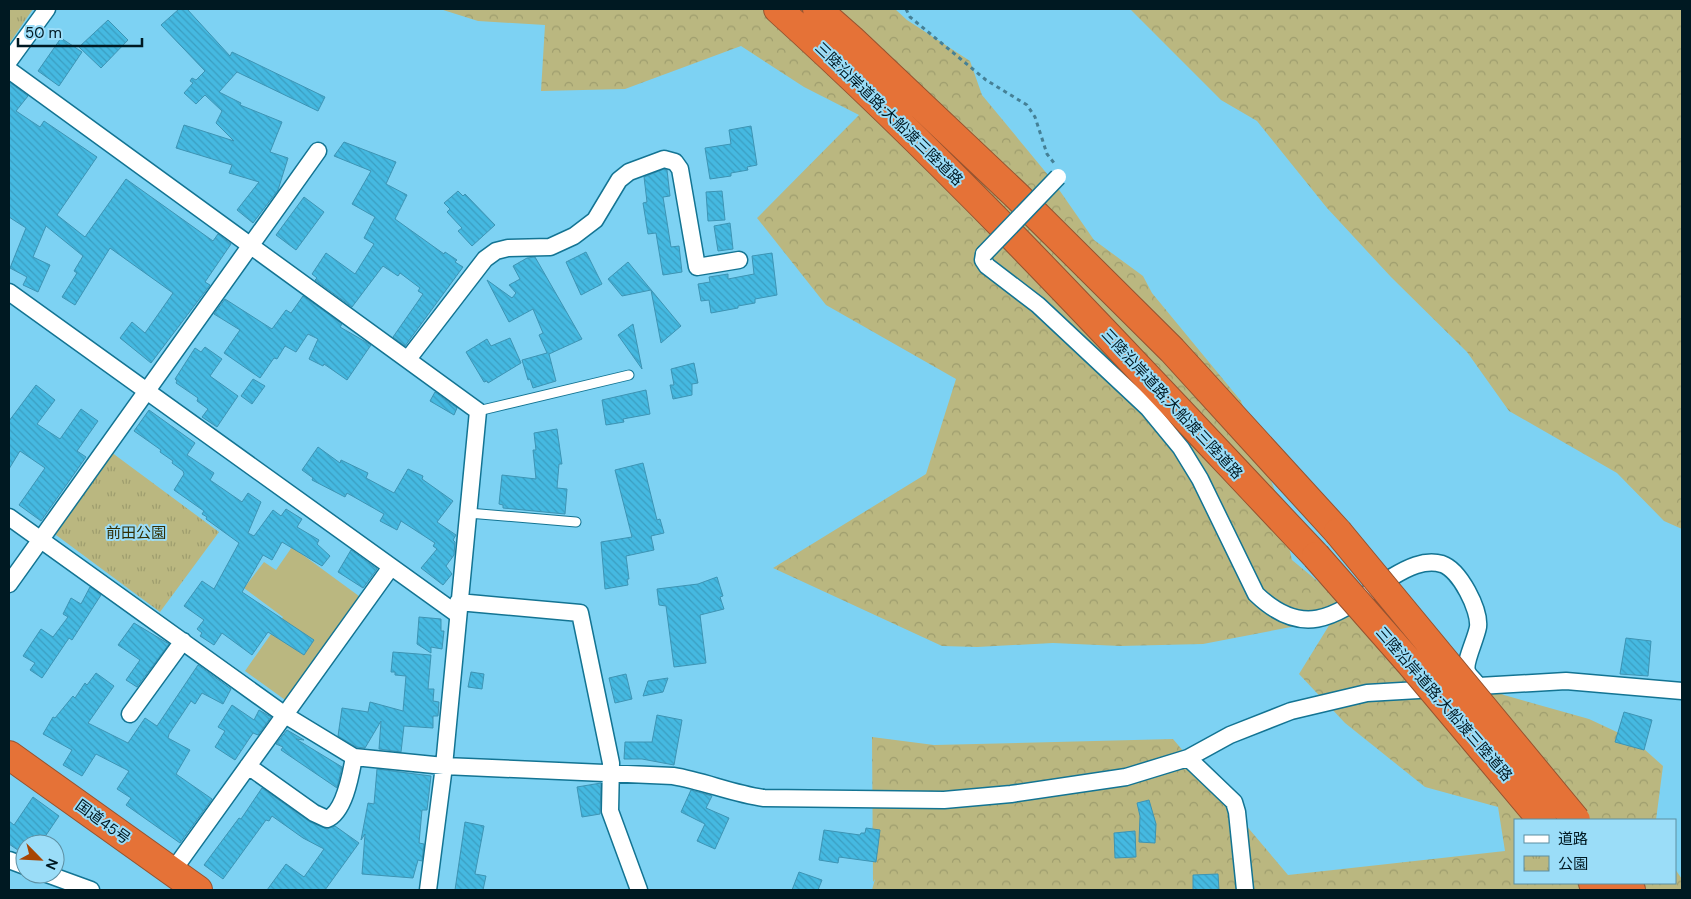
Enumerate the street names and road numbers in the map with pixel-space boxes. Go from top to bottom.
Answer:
street label: 三陸沿岸道路;大船渡三陸道路 [811,38,967,190]
street label: 三陸沿岸道路;大船渡三陸道路 [1097,325,1247,483]
street label: 三陸沿岸道路;大船渡三陸道路 [1371,623,1517,785]
street label: 国道45号 [72,795,134,849]

